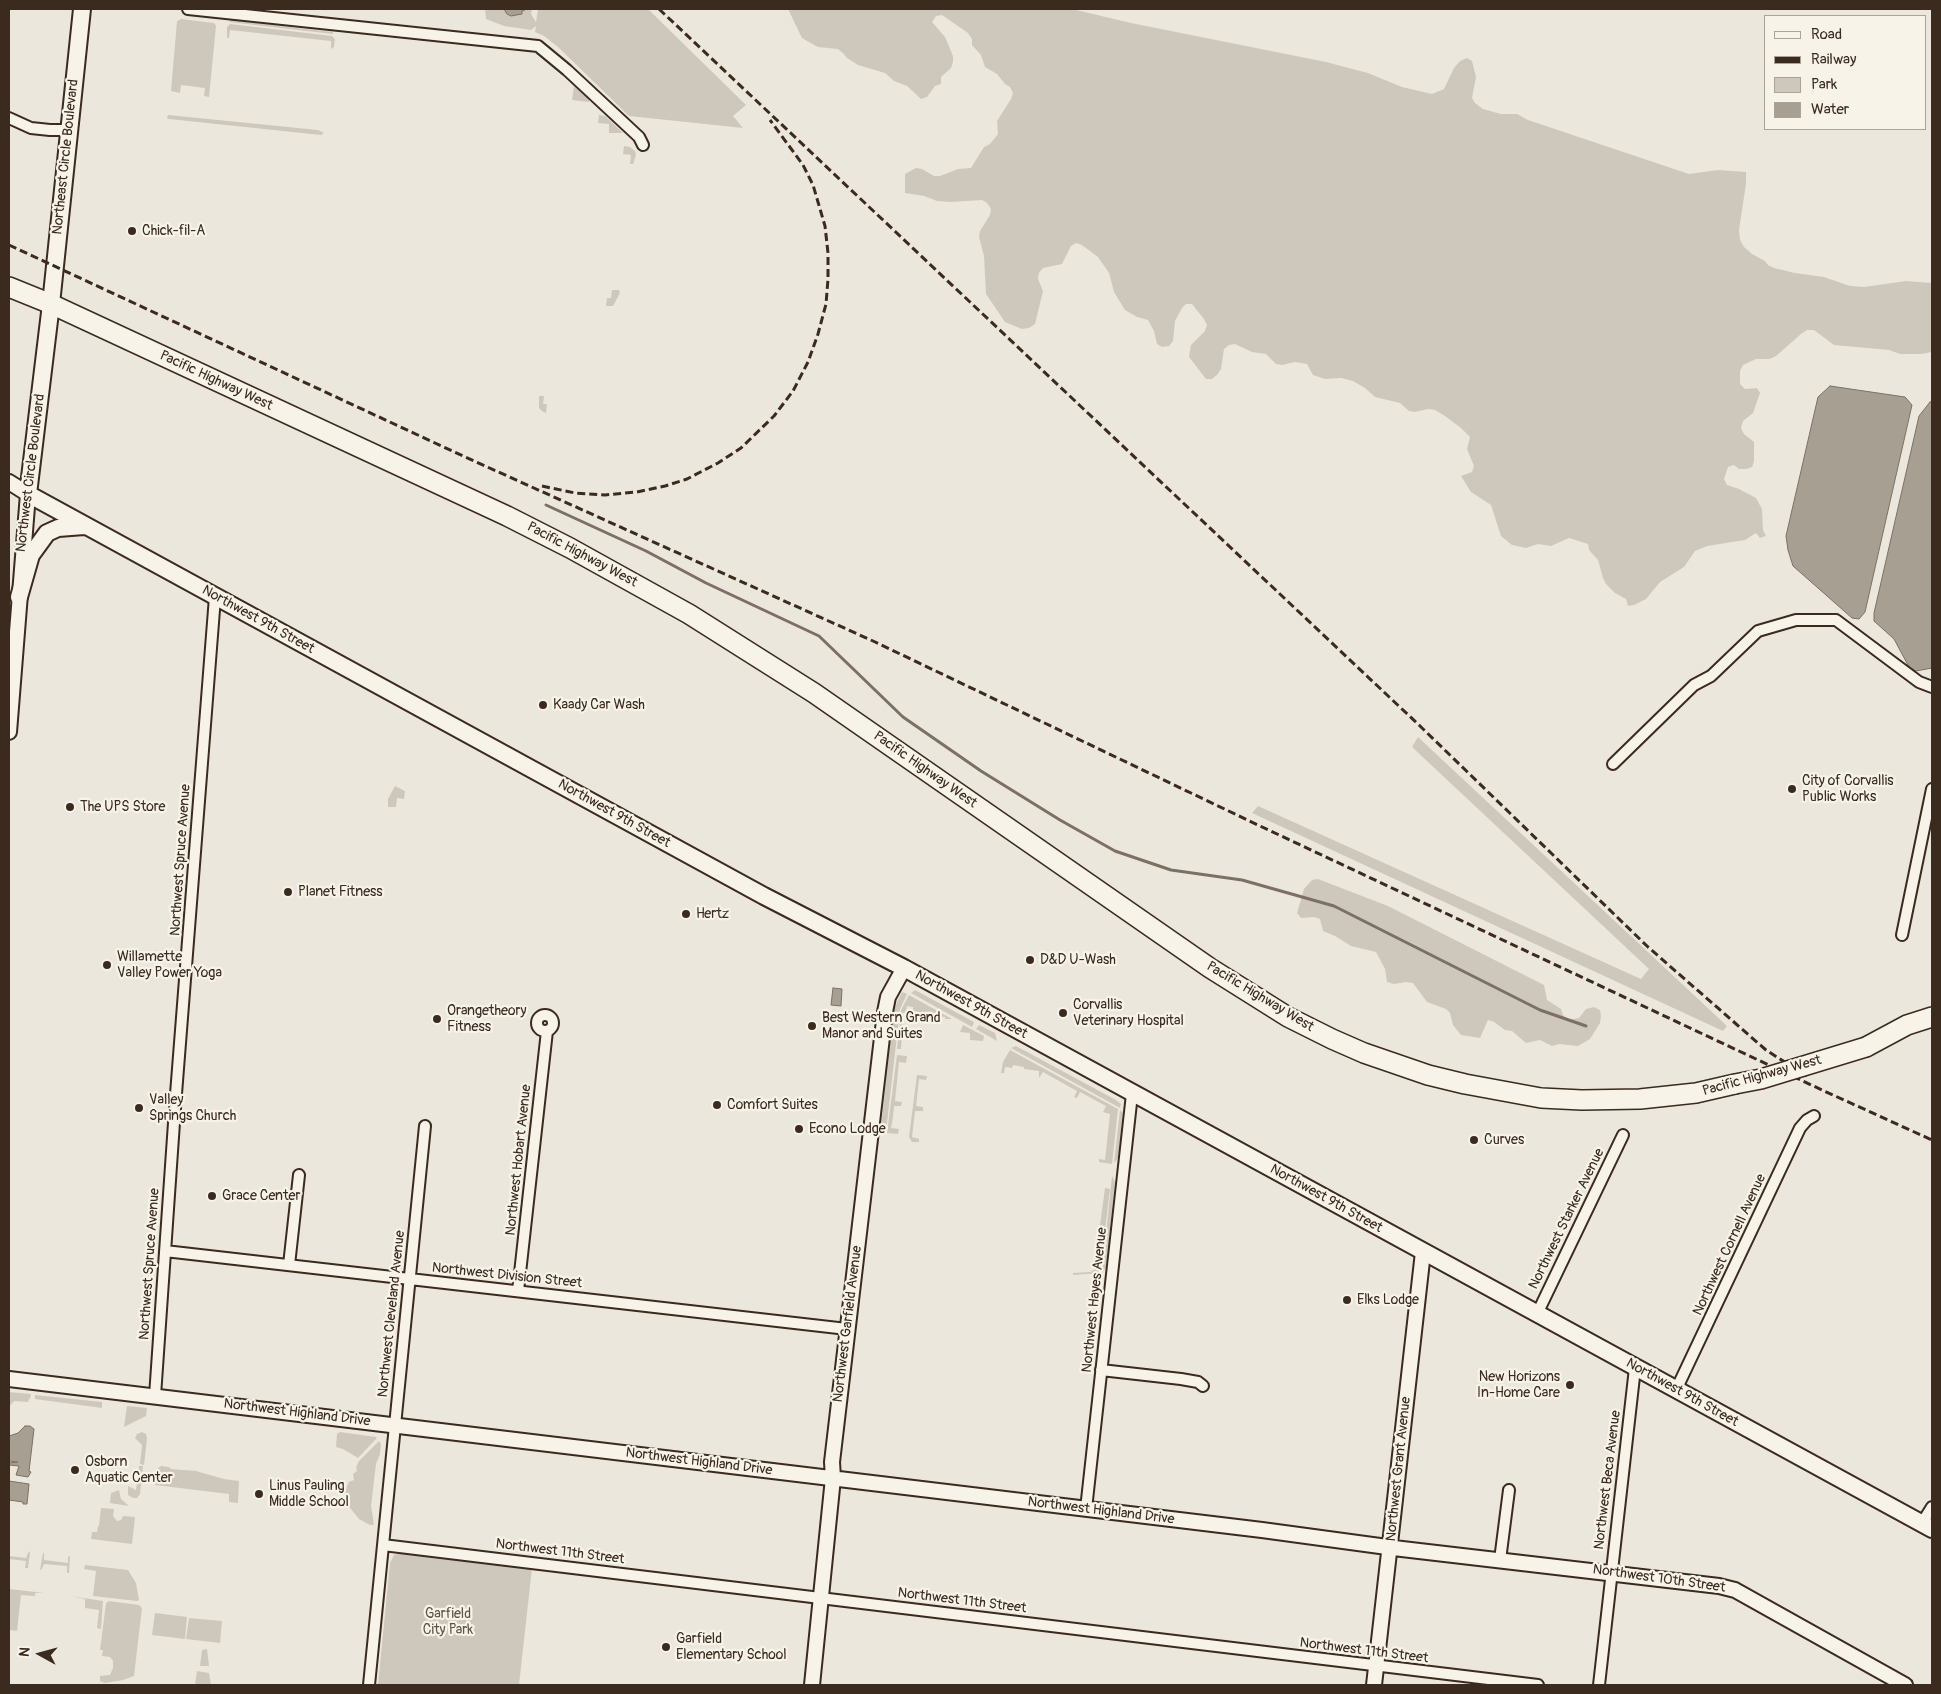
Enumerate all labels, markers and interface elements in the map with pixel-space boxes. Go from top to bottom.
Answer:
legend [1764,15,1926,130]
text: Road [1811,25,1842,44]
text: Railway [1811,50,1856,69]
text: Park [1811,75,1837,94]
street label: Northeast Circle Boulevard [49,78,83,236]
text: Water [1811,100,1849,119]
place label: Chick-fil-A [142,223,205,239]
marker: Chick-fil-A [126,225,138,237]
street label: Pacific Highway West [157,348,275,414]
street label: Northwest Circle Boulevard [13,393,49,553]
street label: Pacific Highway West [524,519,640,591]
street label: Northwest 9th Street [199,582,317,658]
place label: Kaady Car Wash [553,697,645,713]
marker: Kaady Car Wash [537,699,549,711]
street label: Pacific Highway West [870,728,980,812]
place label: City of Corvallis Public Works [1802,773,1893,806]
street label: Northwest 9th Street [555,776,673,852]
street label: Northwest Spruce Avenue [167,783,195,937]
marker: City of Corvallis Public Works [1786,783,1798,795]
place label: The UPS Store [80,799,165,815]
marker: The UPS Store [64,801,76,813]
place label: Planet Fitness [298,884,383,900]
marker: Planet Fitness [282,886,294,898]
place label: Hertz [696,906,729,922]
marker: Hertz [680,908,692,920]
place label: Willamette Valley Power Yoga [117,949,222,982]
place label: D&D U-Wash [1040,952,1116,968]
marker: D&D U-Wash [1024,954,1036,966]
street label: Pacific Highway West [1203,958,1317,1036]
marker: Willamette Valley Power Yoga [101,959,113,971]
street label: Northwest 9th Street [912,967,1030,1043]
place label: Corvallis Veterinary Hospital [1073,997,1184,1030]
place label: Orangetheory Fitness [447,1003,526,1036]
marker: Corvallis Veterinary Hospital [1057,1007,1069,1019]
place label: Best Western Grand Manor and Suites [822,1010,941,1042]
marker: Orangetheory Fitness [431,1013,443,1025]
marker: Best Western Grand Manor and Suites [806,1020,818,1032]
street label: Pacific Highway West [1701,1052,1823,1100]
street label: Northwest Hobart Avenue [503,1084,535,1236]
place label: Valley Springs Church [149,1092,236,1124]
place label: Comfort Suites [727,1097,818,1113]
marker: Comfort Suites [711,1099,723,1111]
marker: Valley Springs Church [133,1102,145,1114]
place label: Econo Lodge [809,1121,886,1137]
marker: Econo Lodge [793,1123,805,1135]
place label: Curves [1484,1132,1524,1148]
marker: Curves [1468,1134,1480,1146]
street label: Northwest Starker Avenue [1526,1146,1608,1292]
street label: Northwest 9th Street [1267,1161,1385,1237]
street label: Northwest Cornell Avenue [1690,1172,1770,1318]
street label: Northwest Spruce Avenue [136,1187,164,1341]
place label: Grace Center [222,1188,300,1204]
marker: Grace Center [206,1190,218,1202]
street label: Northwest Hayes Avenue [1079,1227,1111,1373]
street label: Northwest Cleveland Avenue [375,1230,409,1398]
street label: Northwest Garfield Avenue [830,1245,866,1403]
street label: Northwest Division Street [431,1260,583,1292]
place label: Elks Lodge [1357,1292,1419,1308]
marker: Elks Lodge [1341,1294,1353,1306]
street label: Northwest 9th Street [1623,1355,1741,1431]
place label: New Horizons In-Home Care [1477,1369,1560,1401]
marker: New Horizons In-Home Care [1564,1379,1576,1391]
street label: Northwest Highland Drive [223,1396,371,1430]
street label: Northwest Grant Avenue [1383,1396,1415,1542]
street label: Northwest Beca Avenue [1591,1409,1625,1551]
street label: Northwest Highland Drive [625,1445,773,1479]
place label: Osborn Aquatic Center [85,1454,173,1486]
marker: Osborn Aquatic Center [69,1464,81,1476]
place label: Linus Pauling Middle School [269,1478,349,1510]
marker: Linus Pauling Middle School [253,1488,265,1500]
street label: Northwest Highland Drive [1027,1494,1175,1528]
street label: Northwest 11th Street [495,1536,625,1568]
street label: Northwest 10th Street [1592,1561,1726,1597]
street label: Northwest 11th Street [897,1585,1027,1617]
park label: Garfield City Park [423,1606,473,1638]
north arrow [15,1629,65,1679]
place label: Garfield Elementary School [676,1631,787,1664]
street label: Northwest 11th Street [1299,1635,1429,1667]
marker: Garfield Elementary School [660,1641,672,1653]
text: N [16,1646,34,1658]

